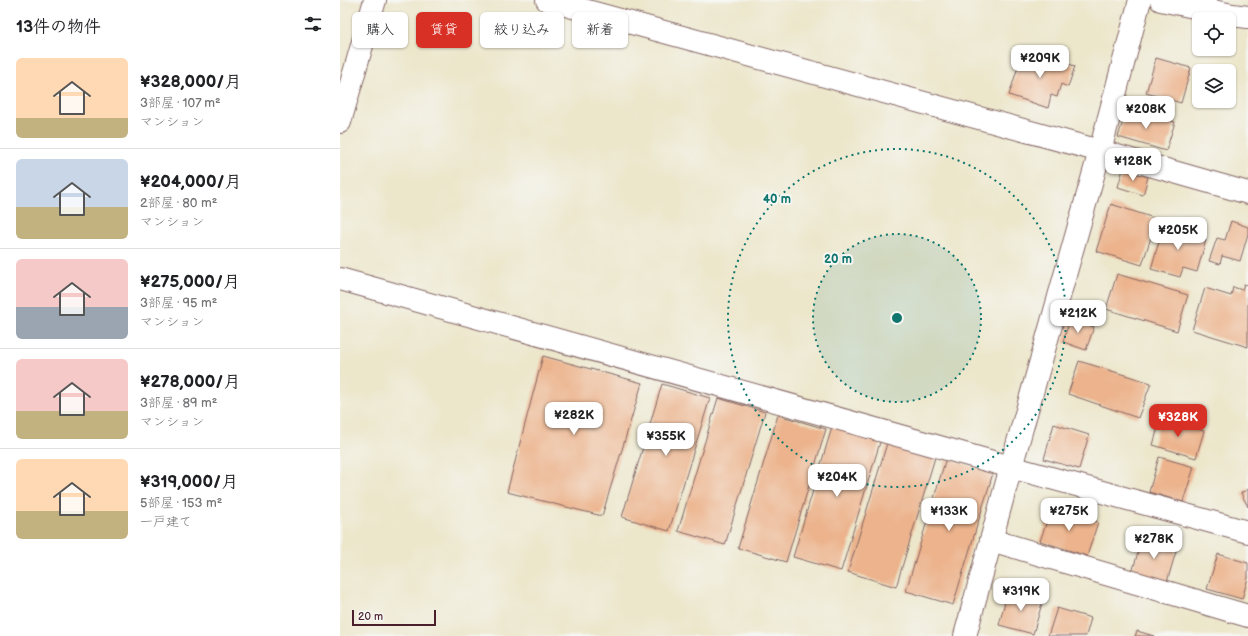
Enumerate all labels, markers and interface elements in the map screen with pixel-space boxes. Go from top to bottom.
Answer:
chip: 購入 [352,12,408,48]
chip: 賃貸 [416,12,472,48]
chip: 絞り込み [480,12,564,48]
chip: 新着 [572,12,628,48]
map controls [1192,12,1236,108]
button: locate [1192,12,1236,56]
icon: filters [302,13,324,35]
text: 13件の物件 [16,17,101,37]
pin: ¥209K [1012,45,1068,79]
text: ¥209K [1020,50,1060,66]
button: layers [1192,64,1236,108]
text: ¥328,000/月 [140,72,241,92]
icon: home [48,74,96,122]
text: 3部屋 · 107 m² [140,95,221,111]
pin: ¥208K [1118,96,1174,130]
text: ¥208K [1126,101,1166,117]
text: マンション [140,114,204,130]
pin: ¥128K [1105,148,1161,182]
text: ¥128K [1114,153,1152,169]
text: ¥204,000/月 [140,172,242,192]
icon: home [48,175,96,223]
text: 40 m [763,192,791,207]
text: 2部屋 · 80 m² [140,195,217,211]
text: マンション [140,214,204,230]
pin: ¥205K [1150,217,1206,251]
text: ¥205K [1158,222,1198,238]
text: 20 m [824,252,852,267]
text: ¥275,000/月 [140,272,240,292]
icon: home [48,275,96,323]
text: 3部屋 · 95 m² [140,295,217,311]
pin: ¥212K [1050,300,1106,334]
text: ¥212K [1059,305,1097,321]
centre of rings [890,311,904,325]
text: マンション [140,314,204,330]
text: ¥278,000/月 [140,372,240,392]
icon: home [48,375,96,423]
text: 3部屋 · 89 m² [140,395,217,411]
pin: ¥282K [546,402,602,436]
pin: ¥328K [1150,404,1206,438]
text: ¥282K [554,407,594,423]
text: ¥328K [1158,409,1198,425]
text: マンション [140,414,204,430]
pin: ¥355K [638,423,694,457]
text: ¥355K [646,428,686,444]
pin: ¥204K [809,464,865,498]
text: ¥204K [817,469,857,485]
text: ¥319,000/月 [140,472,238,492]
icon: home [48,475,96,523]
text: 5部屋 · 153 m² [140,495,222,511]
pin: ¥133K [921,498,977,532]
pin: ¥275K [1041,498,1097,532]
text: ¥133K [930,503,968,519]
text: ¥275K [1050,503,1088,519]
text: 一戸建て [140,514,192,530]
pin: ¥278K [1126,526,1182,560]
text: ¥278K [1134,531,1174,547]
pin: ¥319K [993,578,1049,612]
text: ¥319K [1002,583,1040,599]
scale bar [352,608,436,627]
text: 20 m [358,610,383,623]

